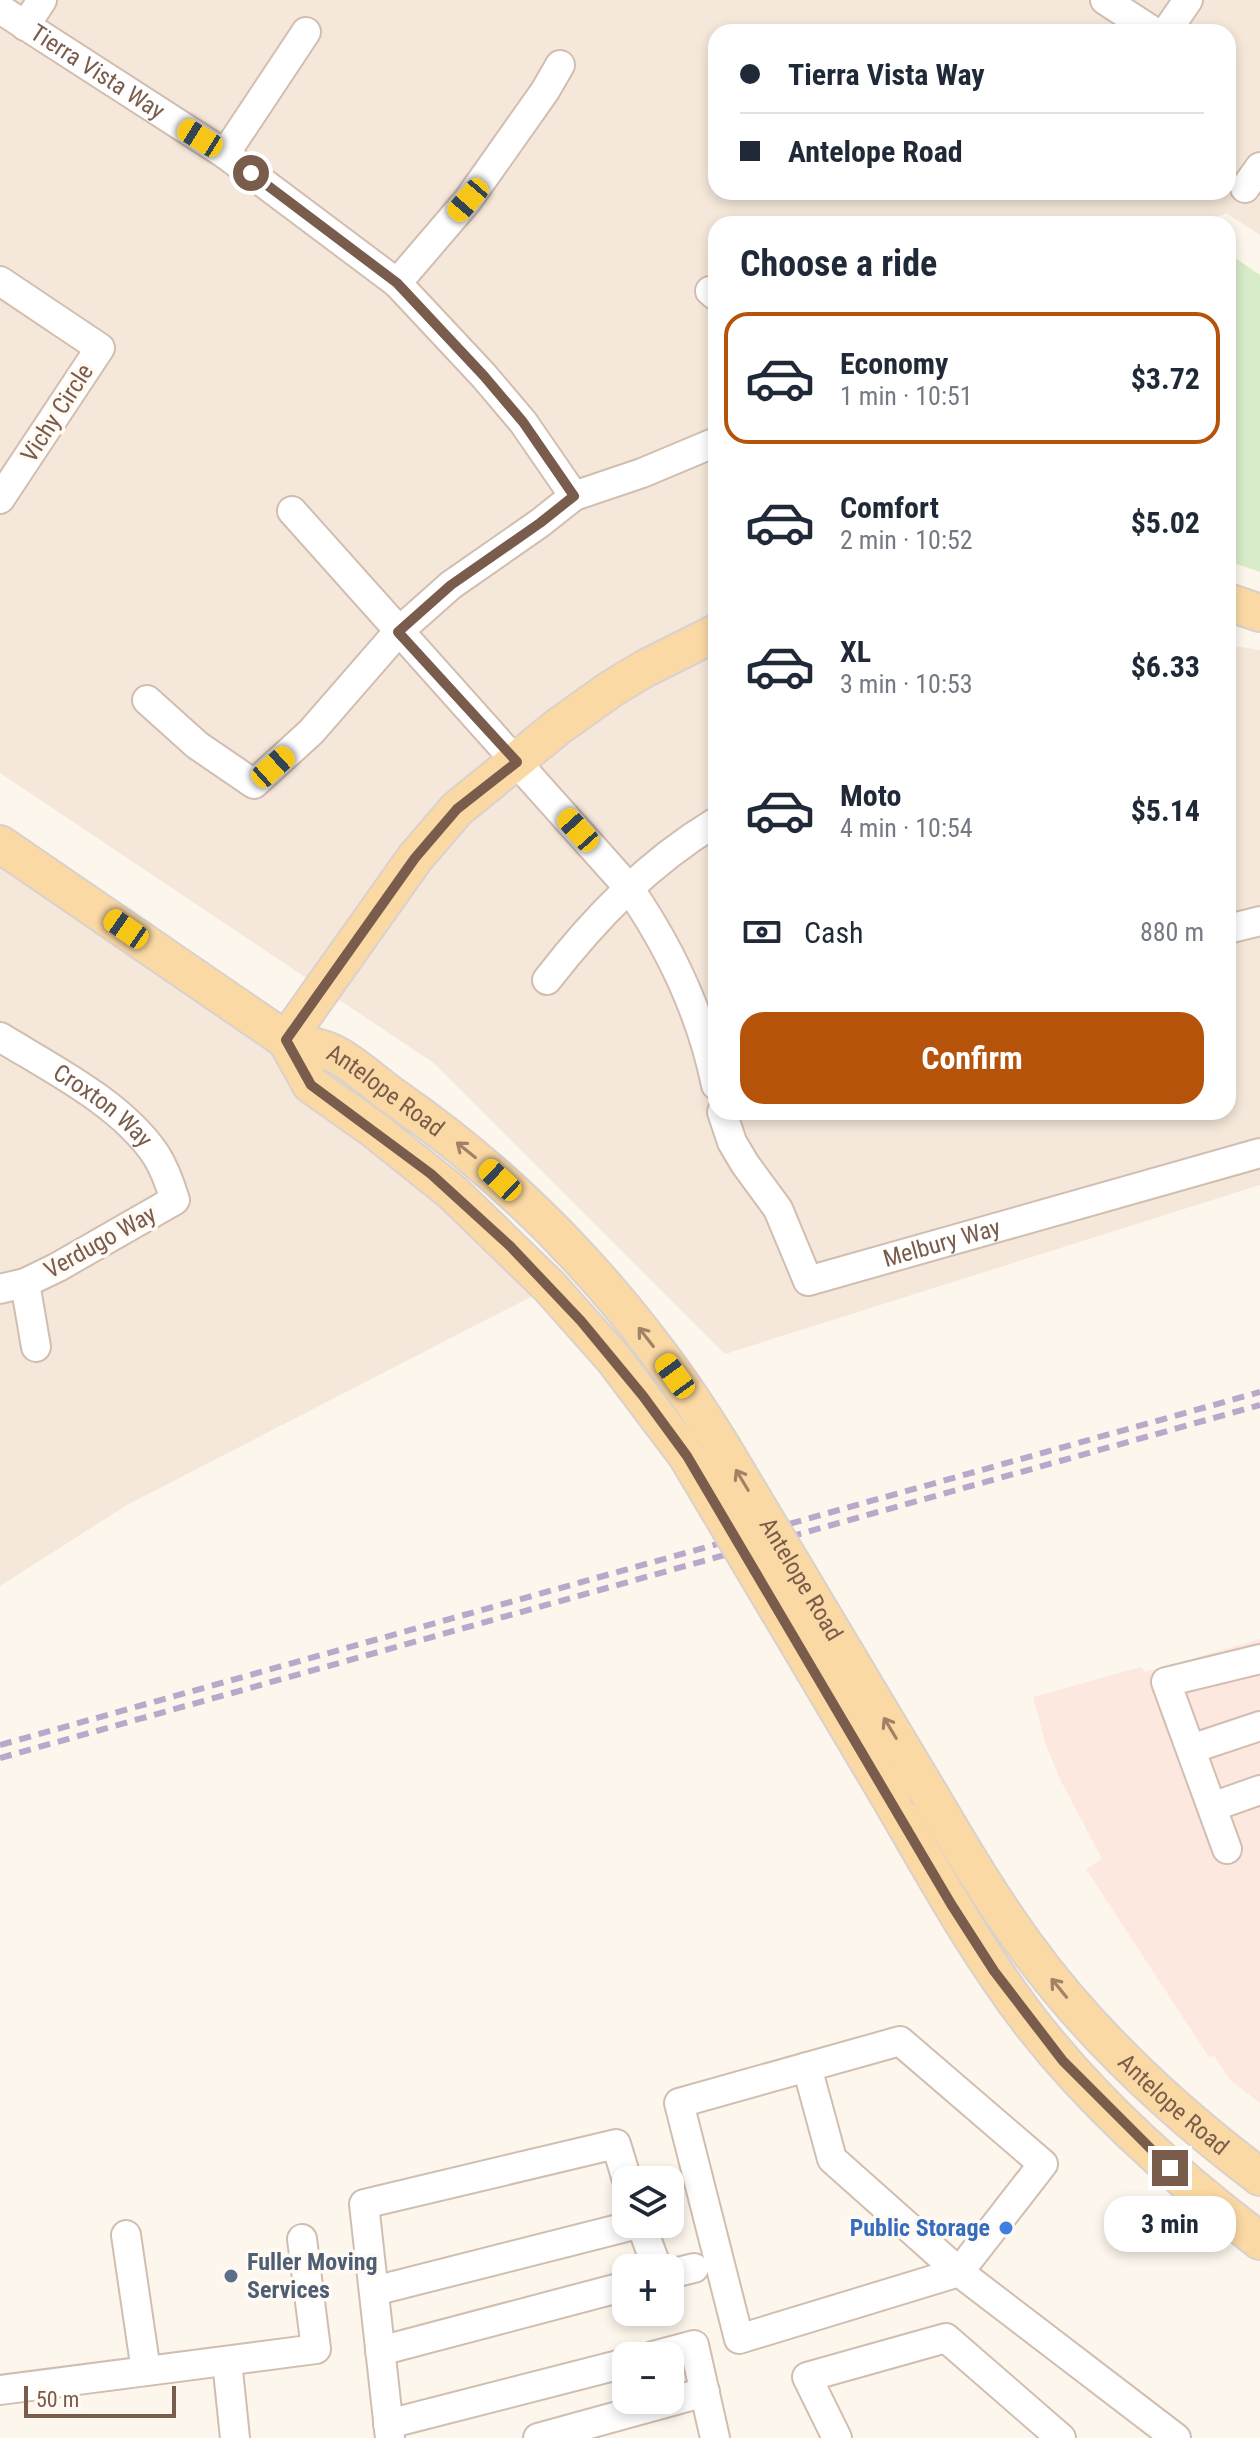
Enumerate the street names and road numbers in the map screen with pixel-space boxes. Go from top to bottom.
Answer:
street label: Tierra Vista Way [25,18,170,125]
street label: Vichy Circle [15,359,99,467]
street label: Antelope Road [322,1038,450,1142]
street label: Croxton Way [48,1058,158,1153]
street label: Verdugo Way [39,1200,161,1284]
street label: Melbury Way [880,1213,1004,1273]
street label: Antelope Road [754,1513,848,1646]
street label: Antelope Road [1112,2048,1234,2161]

